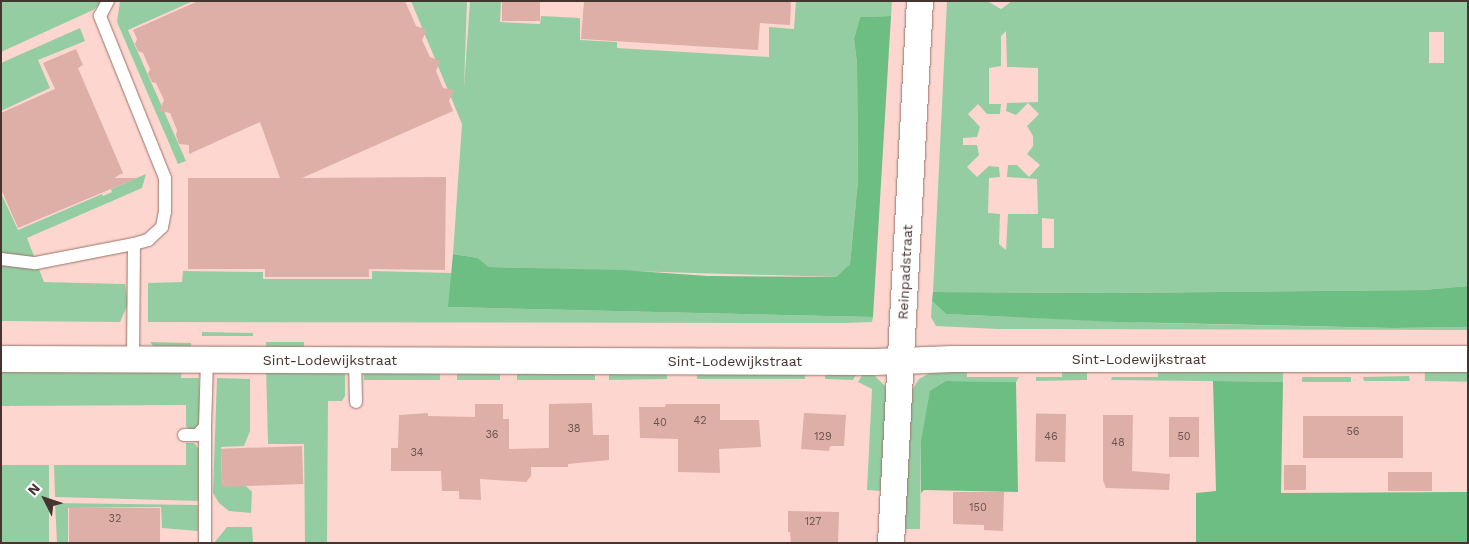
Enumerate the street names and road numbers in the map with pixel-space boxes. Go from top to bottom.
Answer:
street label: Reinpadstraat [894,224,916,320]
street label: Sint-Lodewijkstraat [1072,351,1206,367]
street label: Sint-Lodewijkstraat [263,352,397,368]
street label: Sint-Lodewijkstraat [668,353,802,369]

